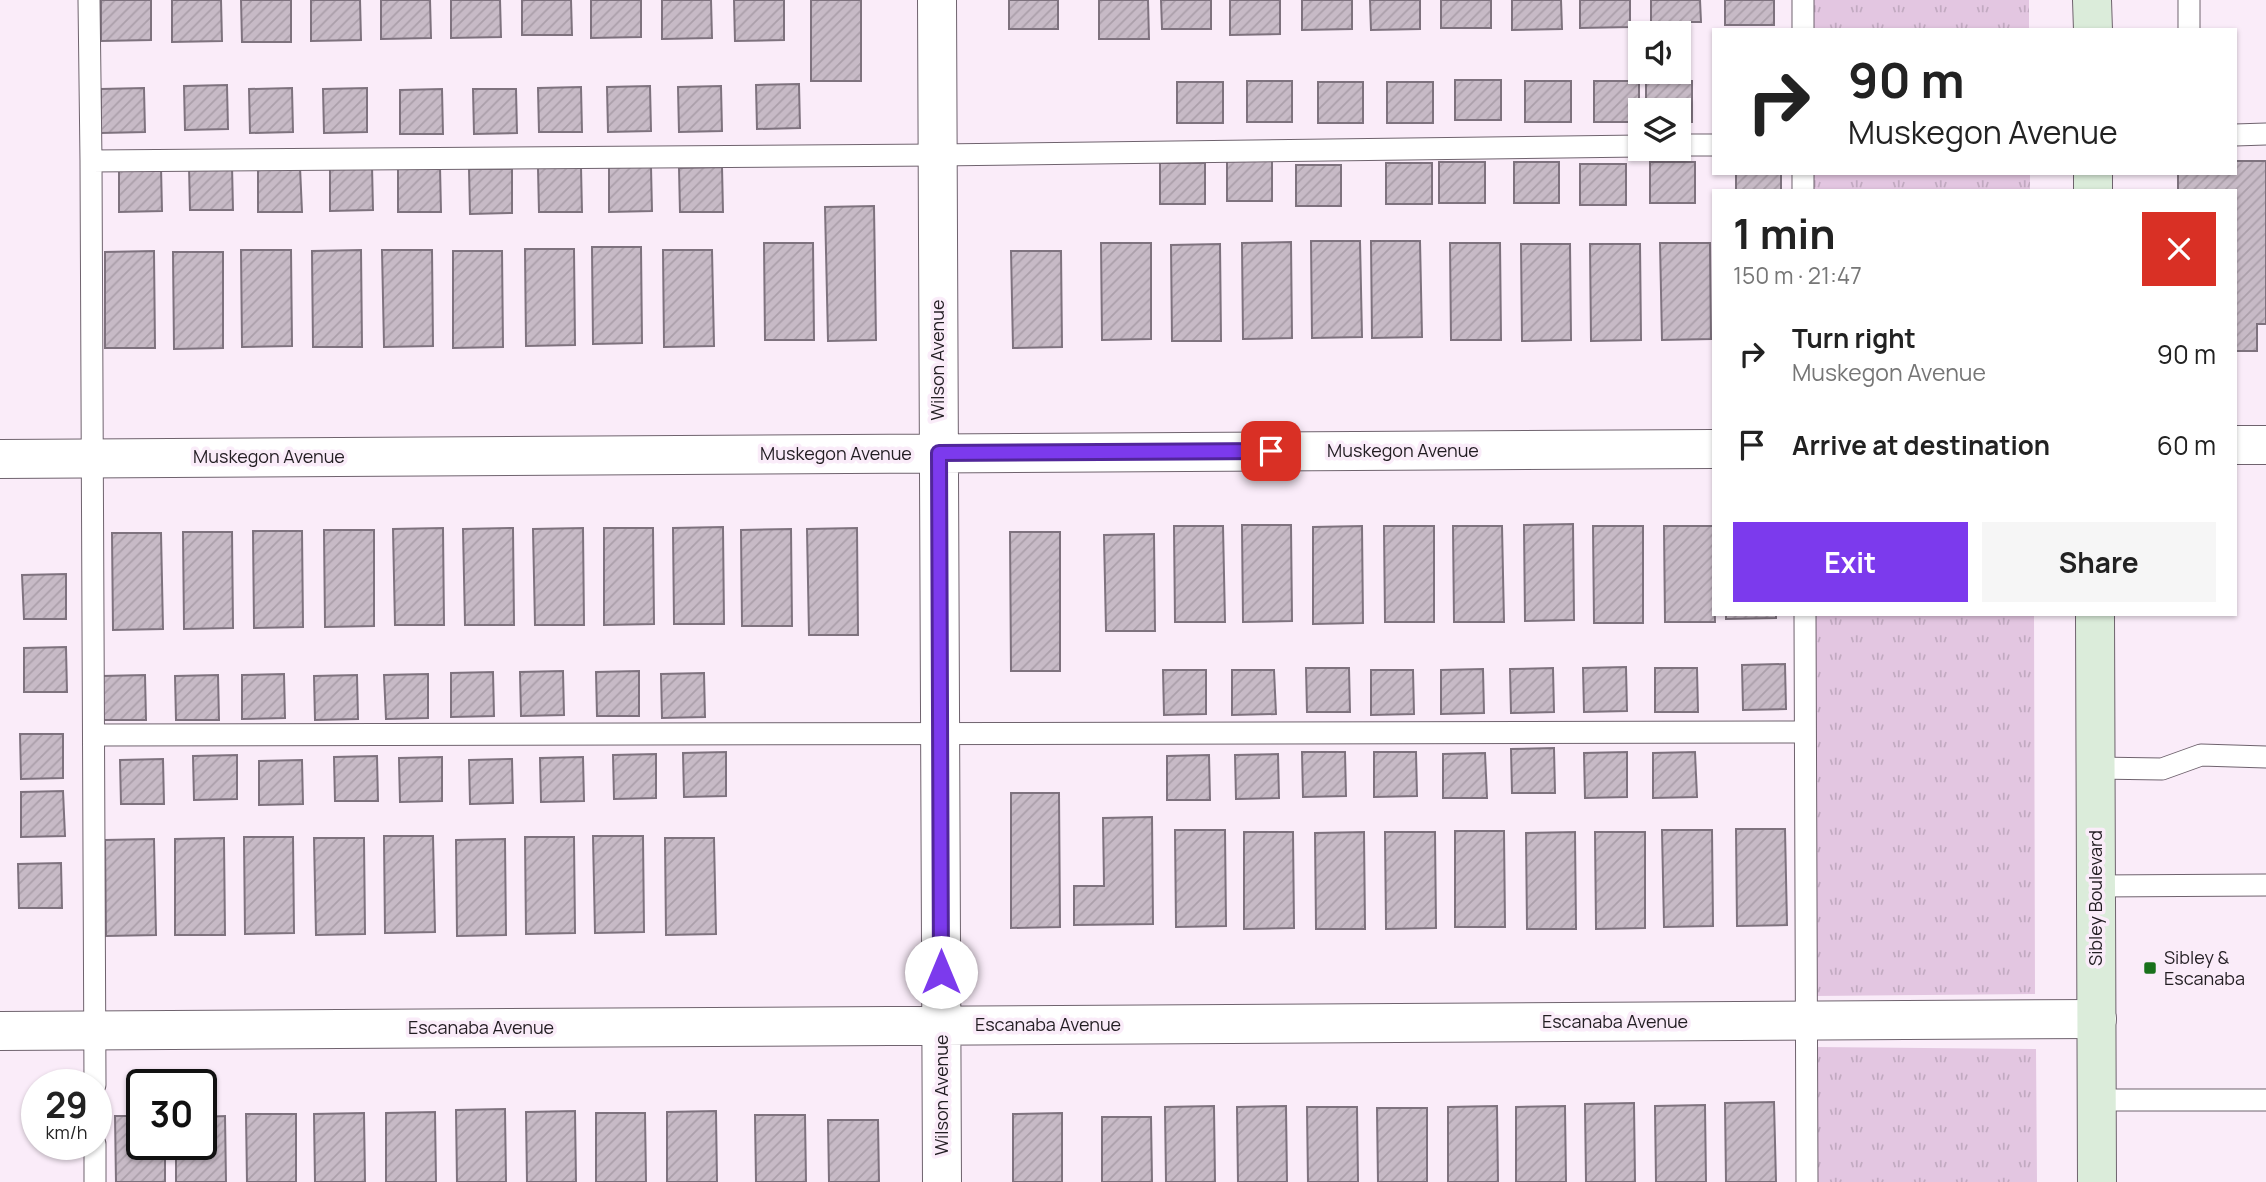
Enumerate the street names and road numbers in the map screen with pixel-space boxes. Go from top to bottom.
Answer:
street label: Wilson Avenue [925,300,949,420]
street label: Muskegon Avenue [1327,438,1479,462]
street label: Muskegon Avenue [760,441,912,465]
street label: Muskegon Avenue [193,444,345,468]
street label: Sibley Boulevard [2083,830,2107,966]
street label: Escanaba Avenue [1542,1009,1688,1033]
street label: Escanaba Avenue [975,1012,1121,1036]
street label: Escanaba Avenue [408,1015,554,1039]
street label: Wilson Avenue [929,1035,953,1155]

